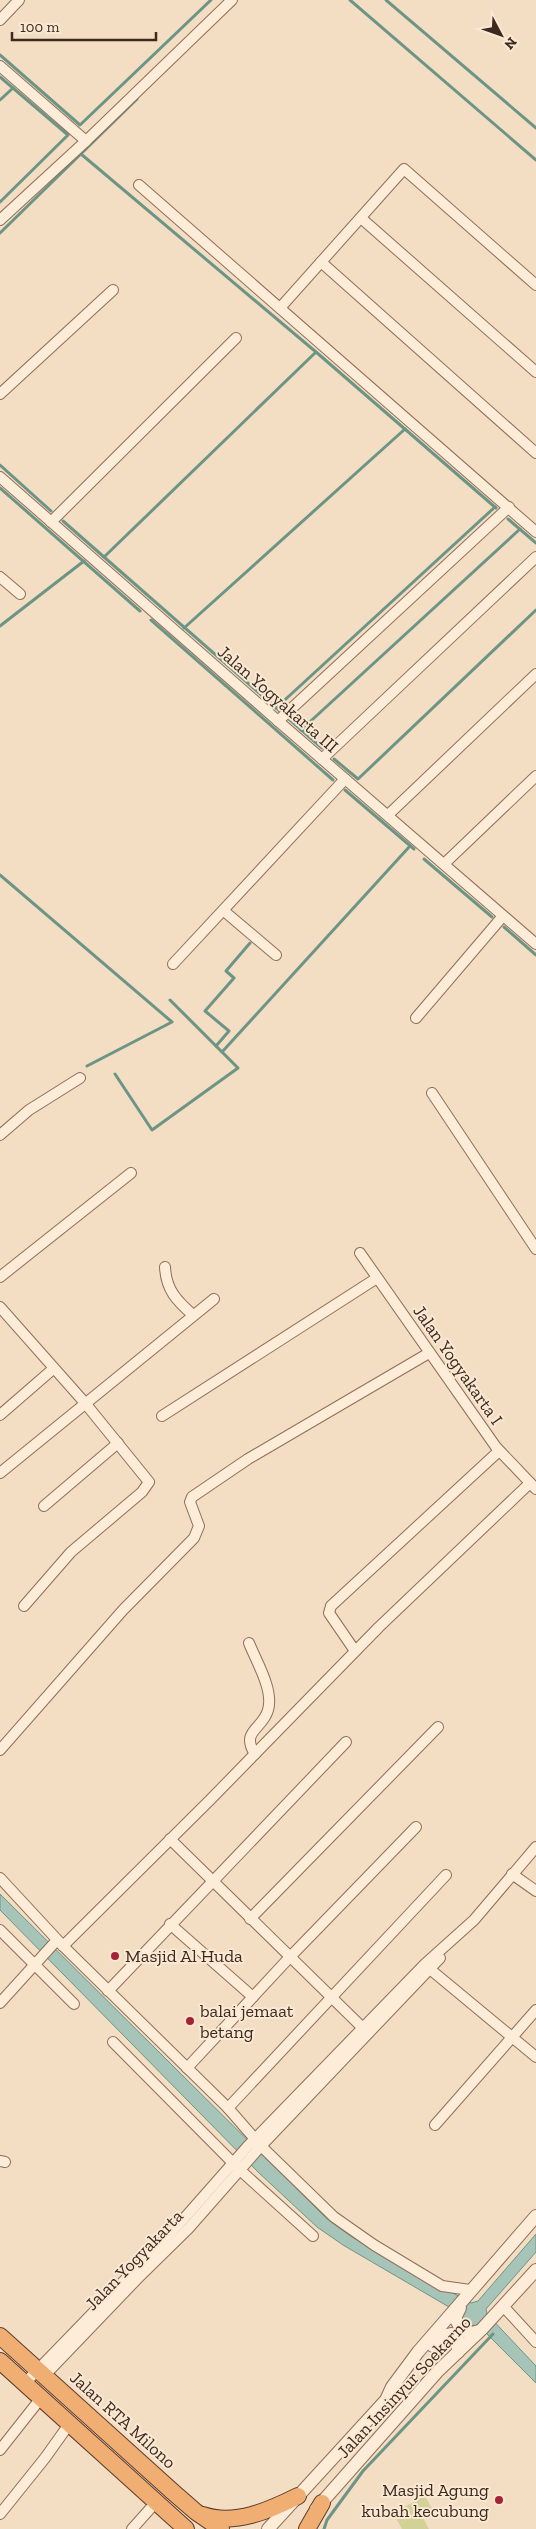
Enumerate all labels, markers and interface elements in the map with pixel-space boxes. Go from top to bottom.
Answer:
scale bar [12,10,156,42]
north arrow [476,10,526,60]
text: 100 m [20,18,59,36]
text: N [500,34,520,53]
street label: Jalan Yogyakarta III [213,641,343,758]
street label: Jalan Yogyakarta I [408,1301,508,1429]
place label: Masjid Al Huda [125,1945,243,1967]
marker: Masjid Al Huda [109,1950,121,1962]
place label: balai jemaat betang [199,2000,294,2043]
marker: balai jemaat betang [184,2015,196,2027]
street label: Jalan Yogyakarta [80,2205,188,2315]
street label: Jalan Insinyur Soekarno [332,2311,476,2463]
street label: Jalan RTA Milono [65,2367,181,2473]
place label: Masjid Agung kubah kecubung [361,2479,489,2522]
marker: Masjid Agung kubah kecubung [493,2494,505,2506]

